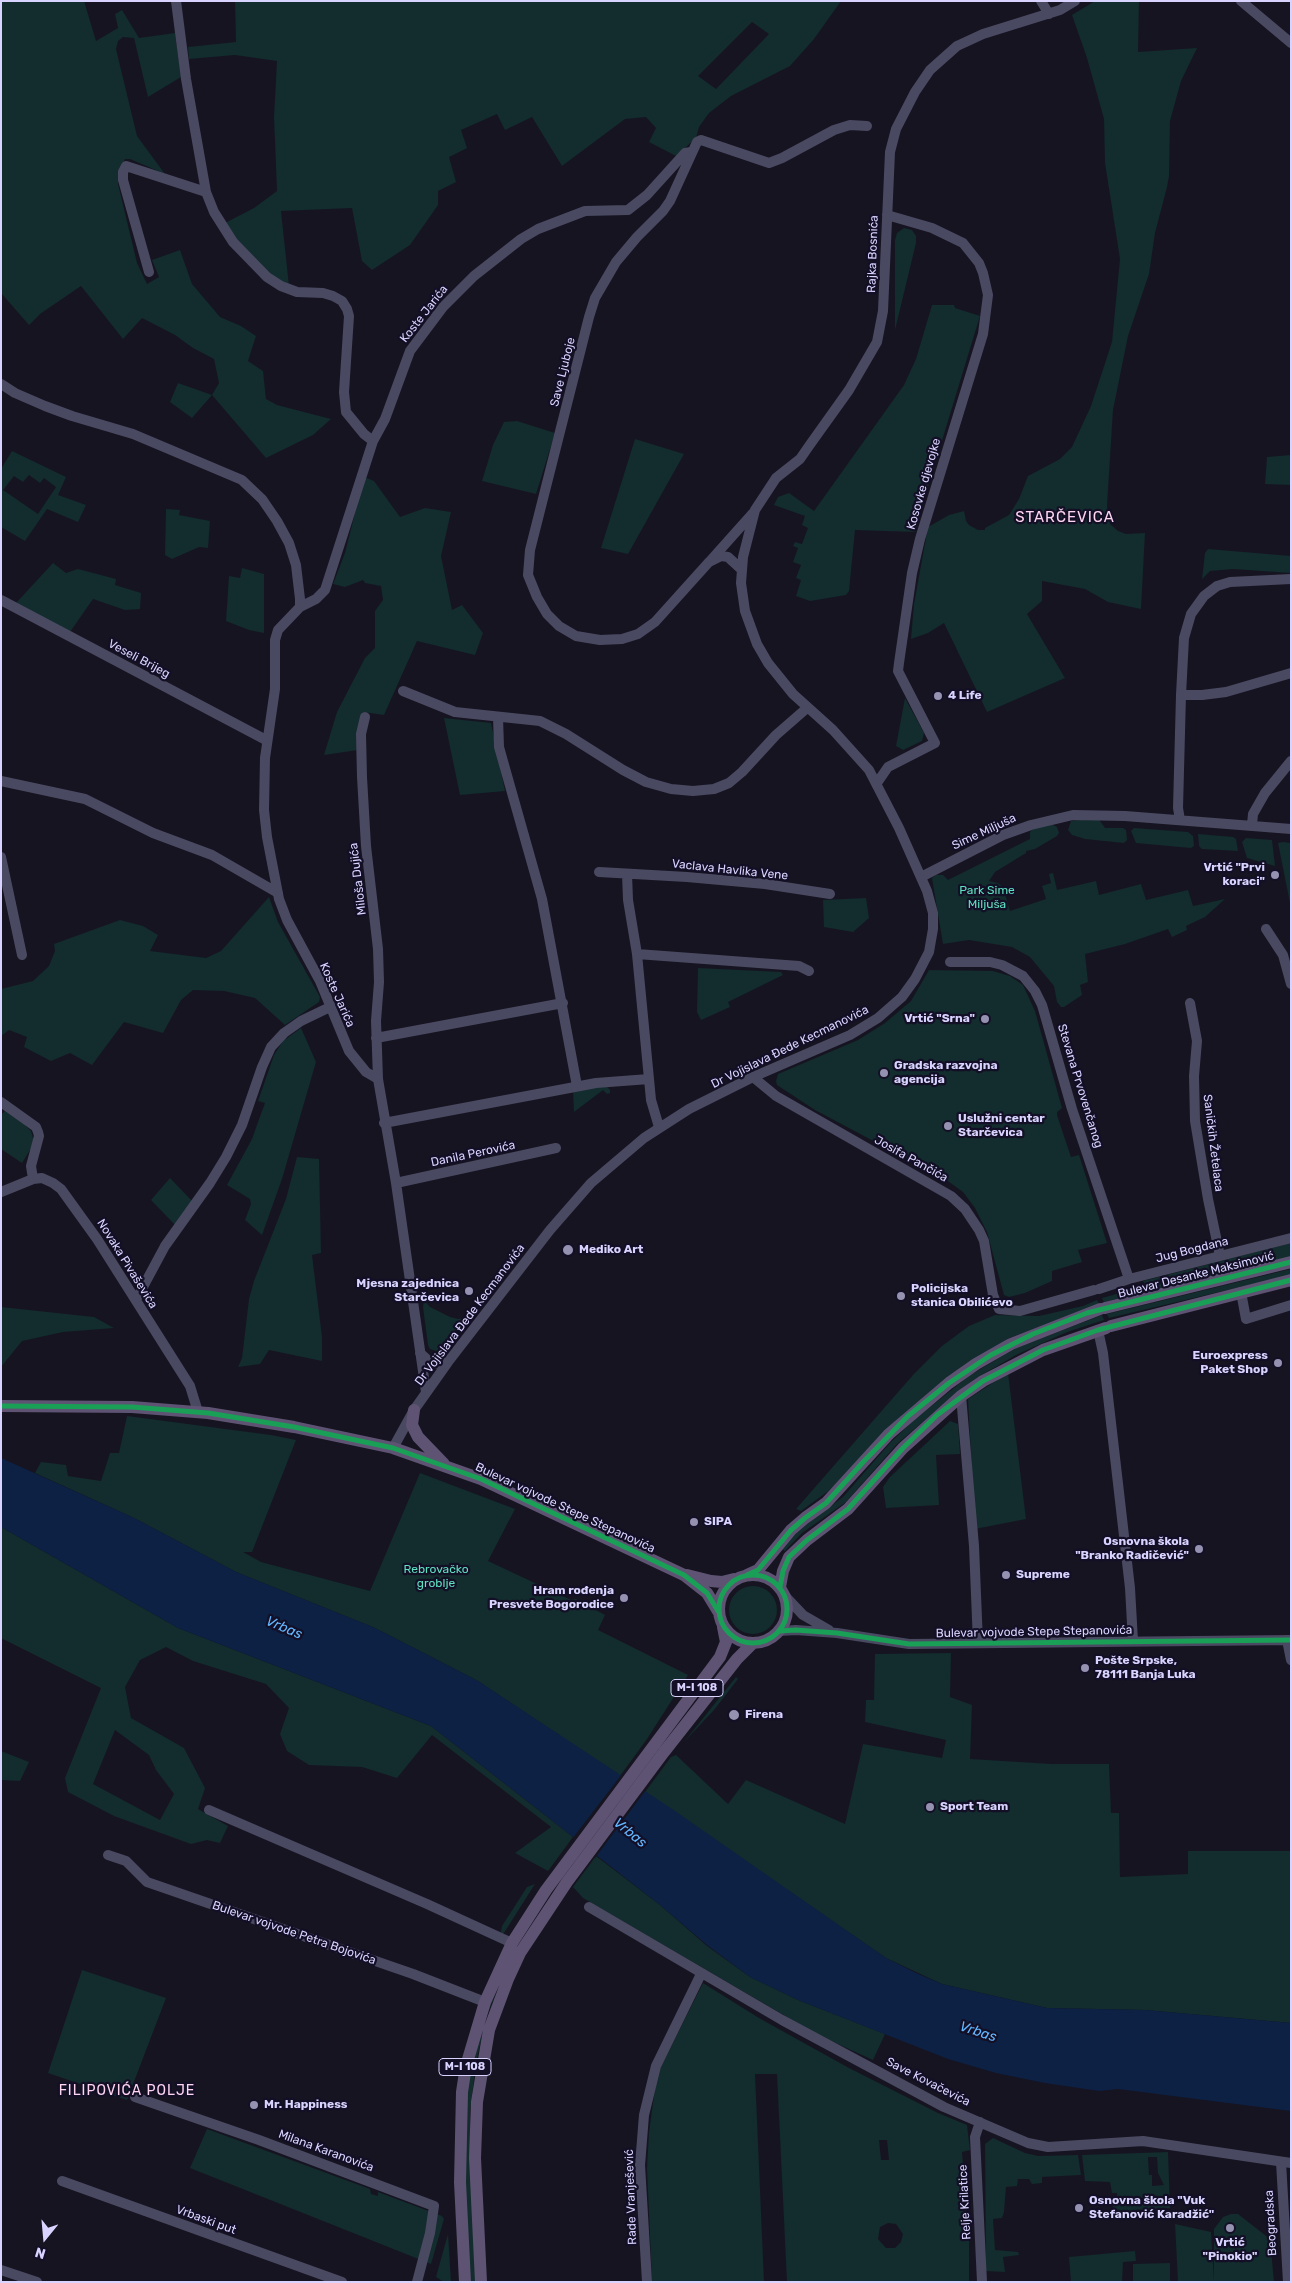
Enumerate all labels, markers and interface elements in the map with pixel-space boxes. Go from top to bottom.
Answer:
street label: Rajka Bosnića [864,215,882,293]
street label: Koste Jarića [397,282,451,346]
street label: Save Ljuboje [547,336,579,408]
street label: Kosovke djevojke [904,437,944,531]
district label: STARČEVICA [1014,509,1116,527]
street label: Veseli Brijeg [106,637,172,681]
place label: 4 Life [948,689,982,703]
marker: 4 Life [932,690,944,702]
street label: Sime Miljuša [950,811,1018,853]
street label: Miloša Dujića [346,842,370,916]
street label: Vaclava Havlika Vene [671,857,789,883]
place label: Vrtić "Prvi koraci" [1203,861,1265,889]
marker: Vrtić "Prvi koraci" [1269,869,1281,881]
park label: Park Sime Miljuša [959,884,1015,912]
street label: Koste Jarića [316,961,358,1029]
street label: Dr Vojislava Đede Kecmanovića [709,1003,871,1091]
place label: Vrtić "Srna" [904,1012,975,1026]
marker: Vrtić "Srna" [979,1013,991,1025]
street label: Stevana Prvovenčanog [1054,1022,1106,1150]
place label: Gradska razvojna agencija [894,1059,997,1087]
marker: Gradska razvojna agencija [878,1067,890,1079]
street label: Saničkih Žetelaca [1200,1093,1226,1193]
place label: Uslužni centar Starčevica [958,1112,1045,1140]
marker: Uslužni centar Starčevica [942,1120,954,1132]
street label: Josifa Pančića [872,1133,950,1185]
street label: Danila Perovića [430,1138,516,1170]
street label: Novaka Pivaševića [94,1217,160,1311]
street label: Jug Bogdana [1154,1234,1230,1266]
street label: Dr Vojislava Đede Kecmanovića [412,1241,528,1389]
marker: Mediko Art [561,1243,575,1257]
place label: Mediko Art [579,1243,643,1257]
street label: Bulevar Desanke Maksimović [1116,1249,1276,1301]
place label: Mjesna zajednica Starčevica [356,1277,459,1305]
place label: Policijska stanica Obilićevo [911,1282,1013,1310]
marker: Mjesna zajednica Starčevica [463,1285,475,1297]
marker: Policijska stanica Obilićevo [895,1290,907,1302]
place label: Euroexpress Paket Shop [1193,1349,1268,1377]
marker: Euroexpress Paket Shop [1272,1357,1284,1369]
street label: Bulevar vojvode Stepe Stepanovića [473,1460,657,1556]
place label: SIPA [704,1515,732,1529]
marker: SIPA [688,1516,700,1528]
place label: Osnovna škola "Branko Radičević" [1075,1535,1189,1563]
marker: Osnovna škola "Branko Radičević" [1193,1543,1205,1555]
park label: Rebrovačko groblje [403,1563,469,1591]
place label: Supreme [1016,1568,1070,1582]
marker: Supreme [1000,1569,1012,1581]
place label: Hram rođenja Presvete Bogorodice [489,1584,614,1612]
marker: Hram rođenja Presvete Bogorodice [618,1592,630,1604]
water label: Vrbas [263,1613,305,1643]
street label: Bulevar vojvode Stepe Stepanovića [936,1623,1132,1641]
place label: Pošte Srpske, 78111 Banja Luka [1095,1654,1196,1682]
marker: Pošte Srpske, 78111 Banja Luka [1079,1662,1091,1674]
road number: M-I 108 [671,1680,723,1696]
marker: Firena [727,1708,741,1722]
place label: Firena [745,1708,783,1722]
place label: Sport Team [940,1800,1008,1814]
marker: Sport Team [924,1801,936,1813]
water label: Vrbas [610,1815,650,1851]
street label: Bulevar vojvode Petra Bojovića [210,1898,378,1968]
water label: Vrbas [957,2018,999,2046]
street label: Save Kovačevića [884,2055,972,2109]
road number: M-I 108 [439,2058,491,2076]
district label: FILIPOVIĆA POLJE [57,2083,197,2099]
place label: Mr. Happiness [264,2098,347,2112]
marker: Mr. Happiness [248,2099,260,2111]
street label: Milana Karanovića [276,2127,376,2175]
street label: Rade Vranješević [622,2149,640,2245]
street label: Relje Krilatice [956,2164,974,2240]
street label: Beogradska [1262,2190,1280,2256]
place label: Osnovna škola "Vuk Stefanović Karadžić" [1089,2194,1214,2222]
street label: Vrbaski put [174,2202,238,2238]
marker: Osnovna škola "Vuk Stefanović Karadžić" [1073,2202,1085,2214]
north arrow [20,2213,70,2263]
marker: Vrtić "Pinokio" [1224,2222,1236,2234]
place label: Vrtić "Pinokio" [1203,2236,1257,2264]
text: N [33,2243,48,2262]

